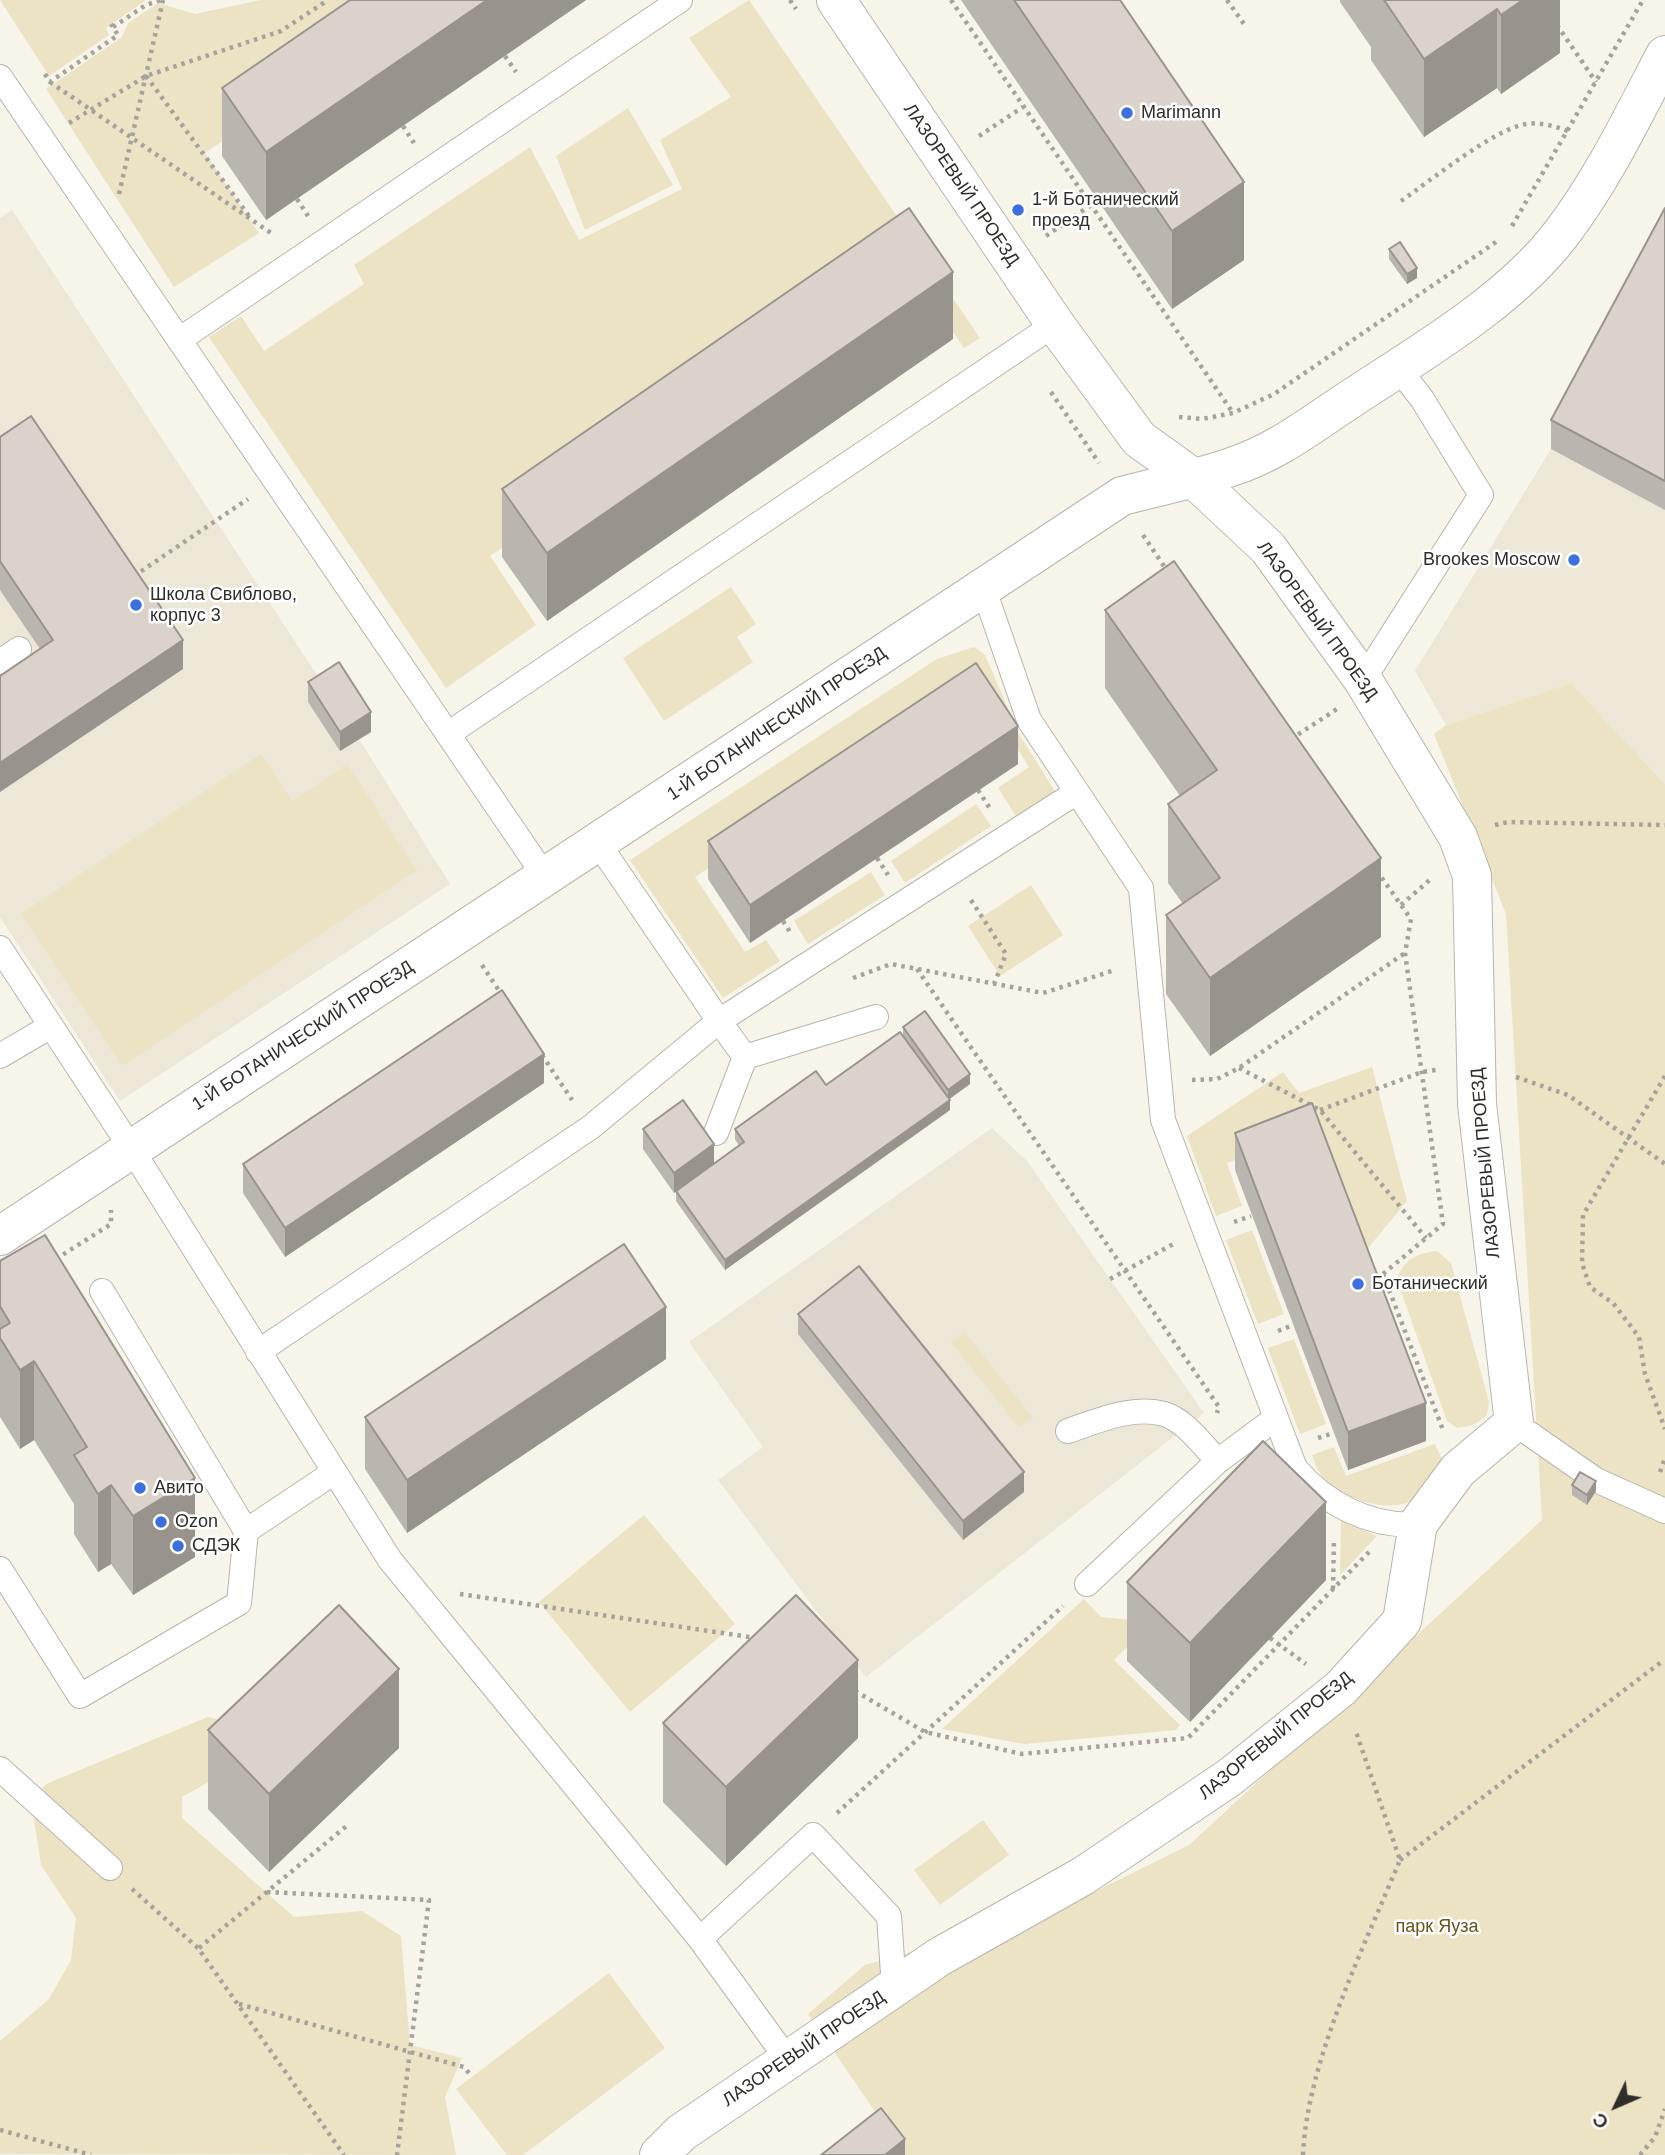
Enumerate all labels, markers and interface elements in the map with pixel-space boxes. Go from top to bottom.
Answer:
street label: ЛАЗОРЕВЫЙ ПРОЕЗД [899,100,1023,270]
place label: Marimann [1141,102,1221,124]
marker: Marimann [1119,105,1135,121]
place label: 1-й Ботанический проезд [1032,189,1179,232]
marker: 1-й Ботанический проезд [1010,202,1026,218]
street label: ЛАЗОРЕВЫЙ ПРОЕЗД [1252,537,1382,705]
place label: Brookes Moscow [1423,549,1560,571]
marker: Brookes Moscow [1566,552,1582,568]
place label: Школа Свиблово, корпус 3 [150,584,297,626]
marker: Школа Свиблово, корпус 3 [128,597,144,613]
street label: 1-Й БОТАНИЧЕСКИЙ ПРОЕЗД [663,642,891,806]
street label: 1-Й БОТАНИЧЕСКИЙ ПРОЕЗД [188,956,418,1116]
street label: ЛАЗОРЕВЫЙ ПРОЕЗД [1467,1067,1505,1259]
place label: Ботанический [1372,1273,1488,1295]
marker: Ботанический [1350,1276,1366,1292]
place label: Авито [154,1477,204,1499]
marker: Авито [132,1480,148,1496]
place label: Ozon [175,1511,218,1533]
marker: Ozon [153,1514,169,1530]
place label: СДЭК [192,1535,240,1557]
marker: СДЭК [170,1538,186,1554]
street label: ЛАЗОРЕВЫЙ ПРОЕЗД [1195,1667,1357,1805]
park label: парк Яуза [1396,1916,1478,1938]
street label: ЛАЗОРЕВЫЙ ПРОЕЗД [719,1987,889,2111]
north arrow [1581,2071,1651,2141]
text: С [1588,2109,1613,2133]

